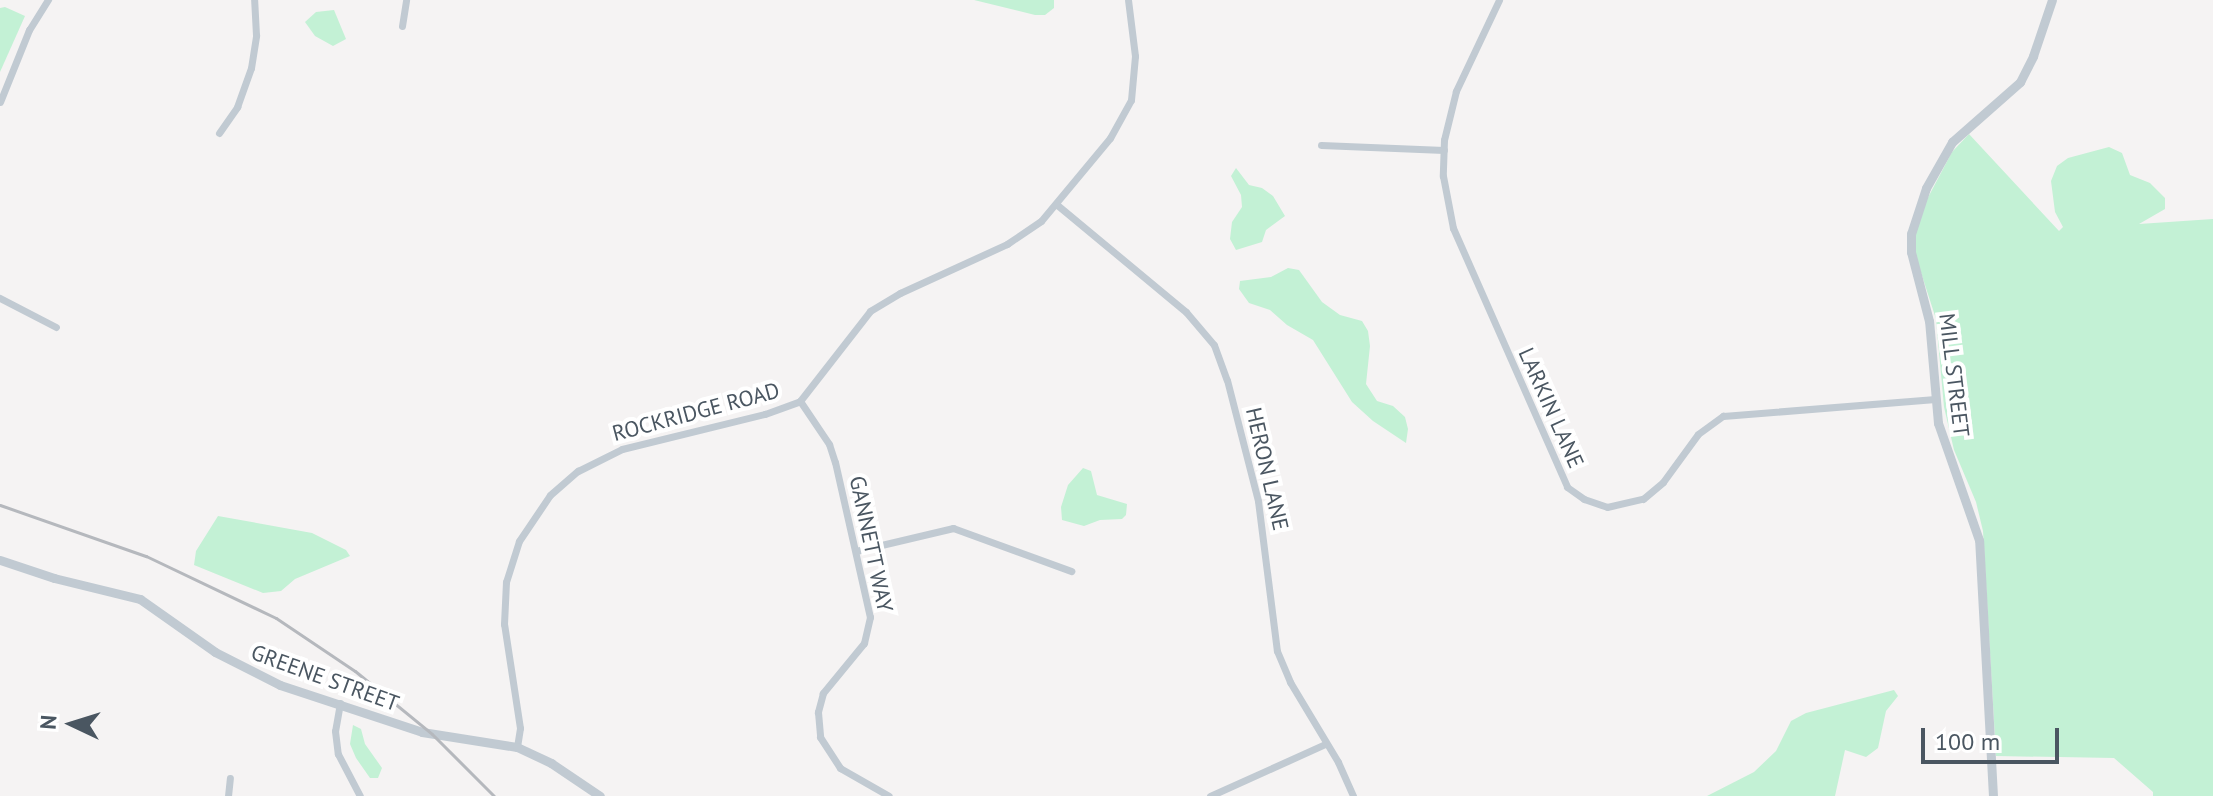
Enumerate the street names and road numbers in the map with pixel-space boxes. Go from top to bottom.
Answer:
street label: MILL STREET [1933,311,1975,439]
street label: LARKIN LANE [1513,344,1589,472]
street label: ROCKRIDGE ROAD [609,377,783,447]
street label: HERON LANE [1240,405,1294,533]
street label: GANNETT WAY [844,473,898,615]
street label: GREENE STREET [247,639,403,717]

